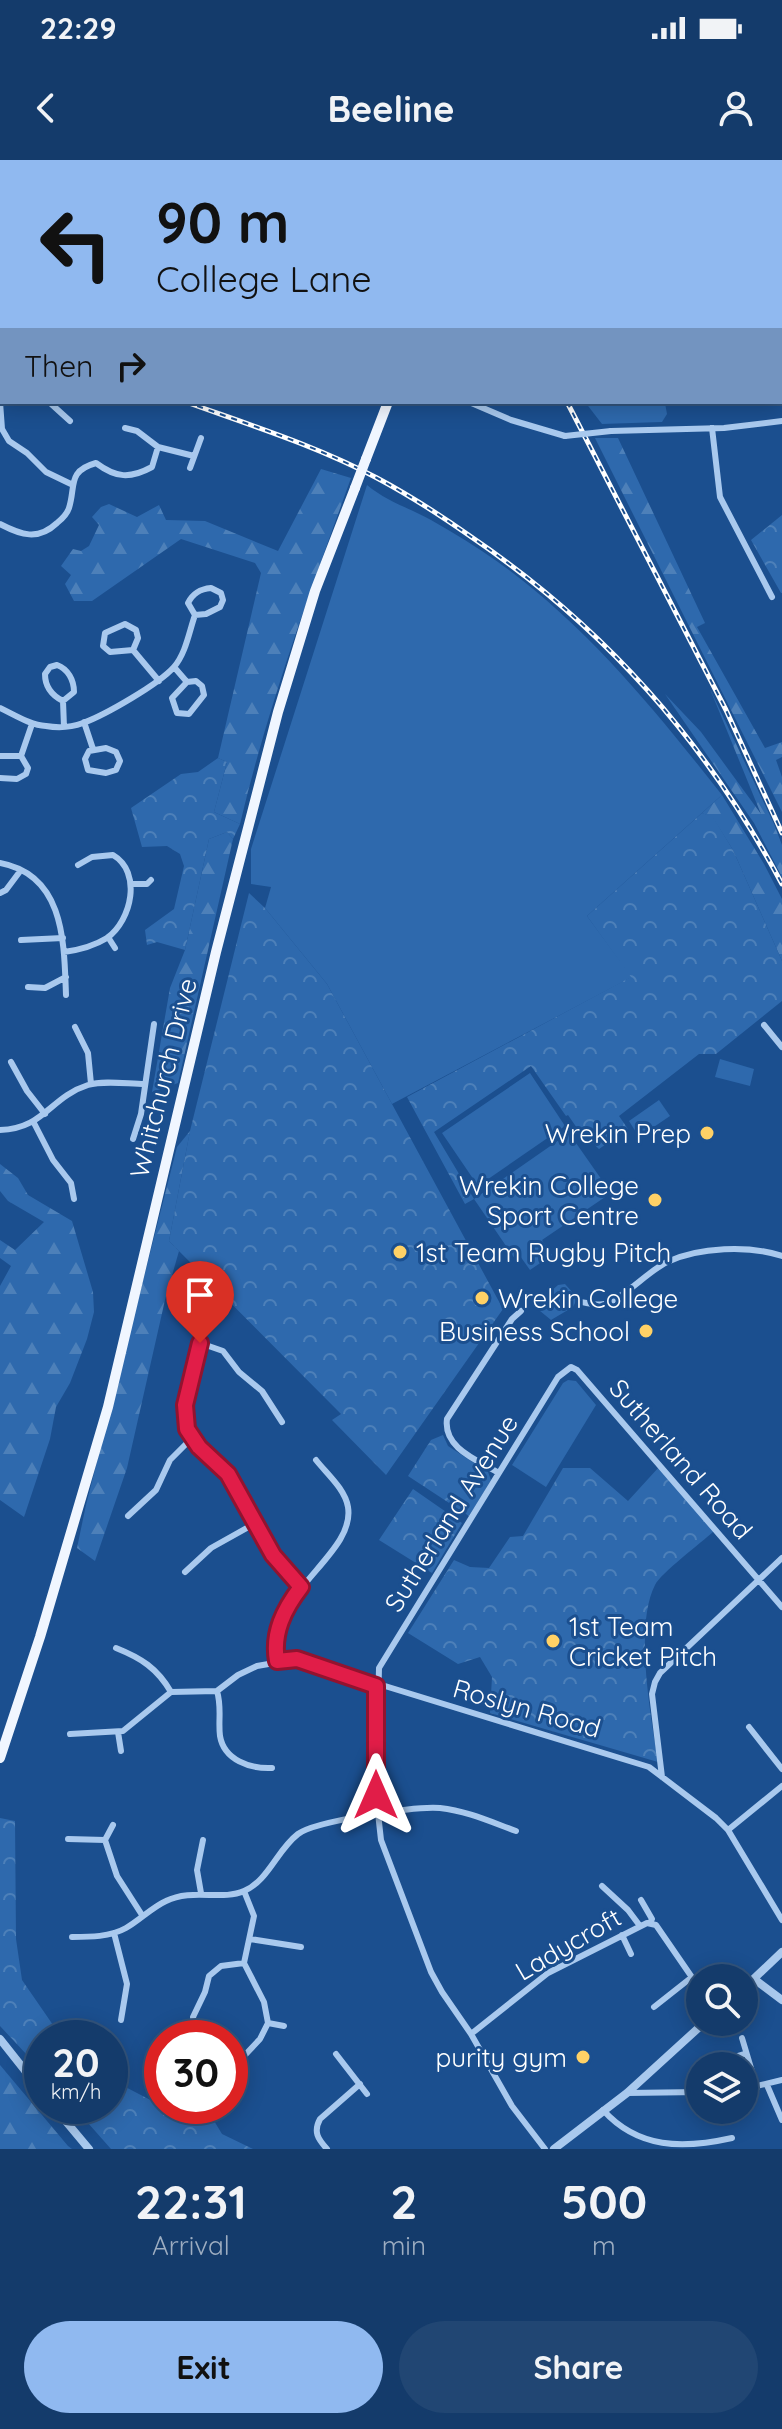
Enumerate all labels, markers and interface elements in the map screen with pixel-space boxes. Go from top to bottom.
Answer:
text: 22:29 [40,9,116,47]
icon: back [24,86,68,130]
text: Beeline [328,86,454,131]
icon: person [714,86,758,130]
text: 90 m [156,187,290,257]
icon: left [24,192,128,296]
text: College Lane [156,256,372,301]
icon: right [109,344,153,388]
text: Then [24,347,93,385]
street label: Whitchurch Drive [122,975,204,1181]
place label: Wrekin Prep [545,1117,691,1150]
marker: Wrekin Prep [698,1124,716,1142]
place label: Wrekin College Sport Centre [459,1169,639,1232]
marker: Wrekin College Sport Centre [646,1191,664,1209]
place label: 1st Team Rugby Pitch [416,1236,671,1269]
marker: 1st Team Rugby Pitch [391,1243,409,1261]
pin [166,1261,234,1343]
icon: arrive [178,1273,222,1317]
place label: Wrekin College [498,1282,678,1315]
marker: Wrekin College [473,1289,491,1307]
place label: Business School [439,1315,630,1348]
marker: Business School [637,1322,655,1340]
street label: Sutherland Road [602,1372,760,1546]
street label: Sutherland Avenue [377,1408,525,1618]
place label: 1st Team Cricket Pitch [569,1610,717,1673]
marker: 1st Team Cricket Pitch [544,1632,562,1650]
street label: Roslyn Road [449,1671,605,1745]
position arrow [334,1753,418,1837]
street label: Ladycroft [509,1900,627,1988]
map controls [686,1964,758,2124]
button: search [686,1964,758,2036]
speed limit sign: 30 [144,2020,248,2124]
text: 20 [52,2037,100,2087]
place label: purity gym [435,2041,567,2074]
marker: purity gym [574,2048,592,2066]
button: layers [686,2052,758,2124]
text: km/h [51,2079,101,2104]
text: 22:31 [135,2171,247,2231]
text: 2 [390,2171,417,2231]
text: 500 [561,2171,647,2231]
text: Arrival [152,2229,230,2262]
text: min [382,2229,426,2262]
text: m [592,2229,616,2262]
button: Exit [24,2321,383,2413]
button: Share [399,2321,758,2413]

